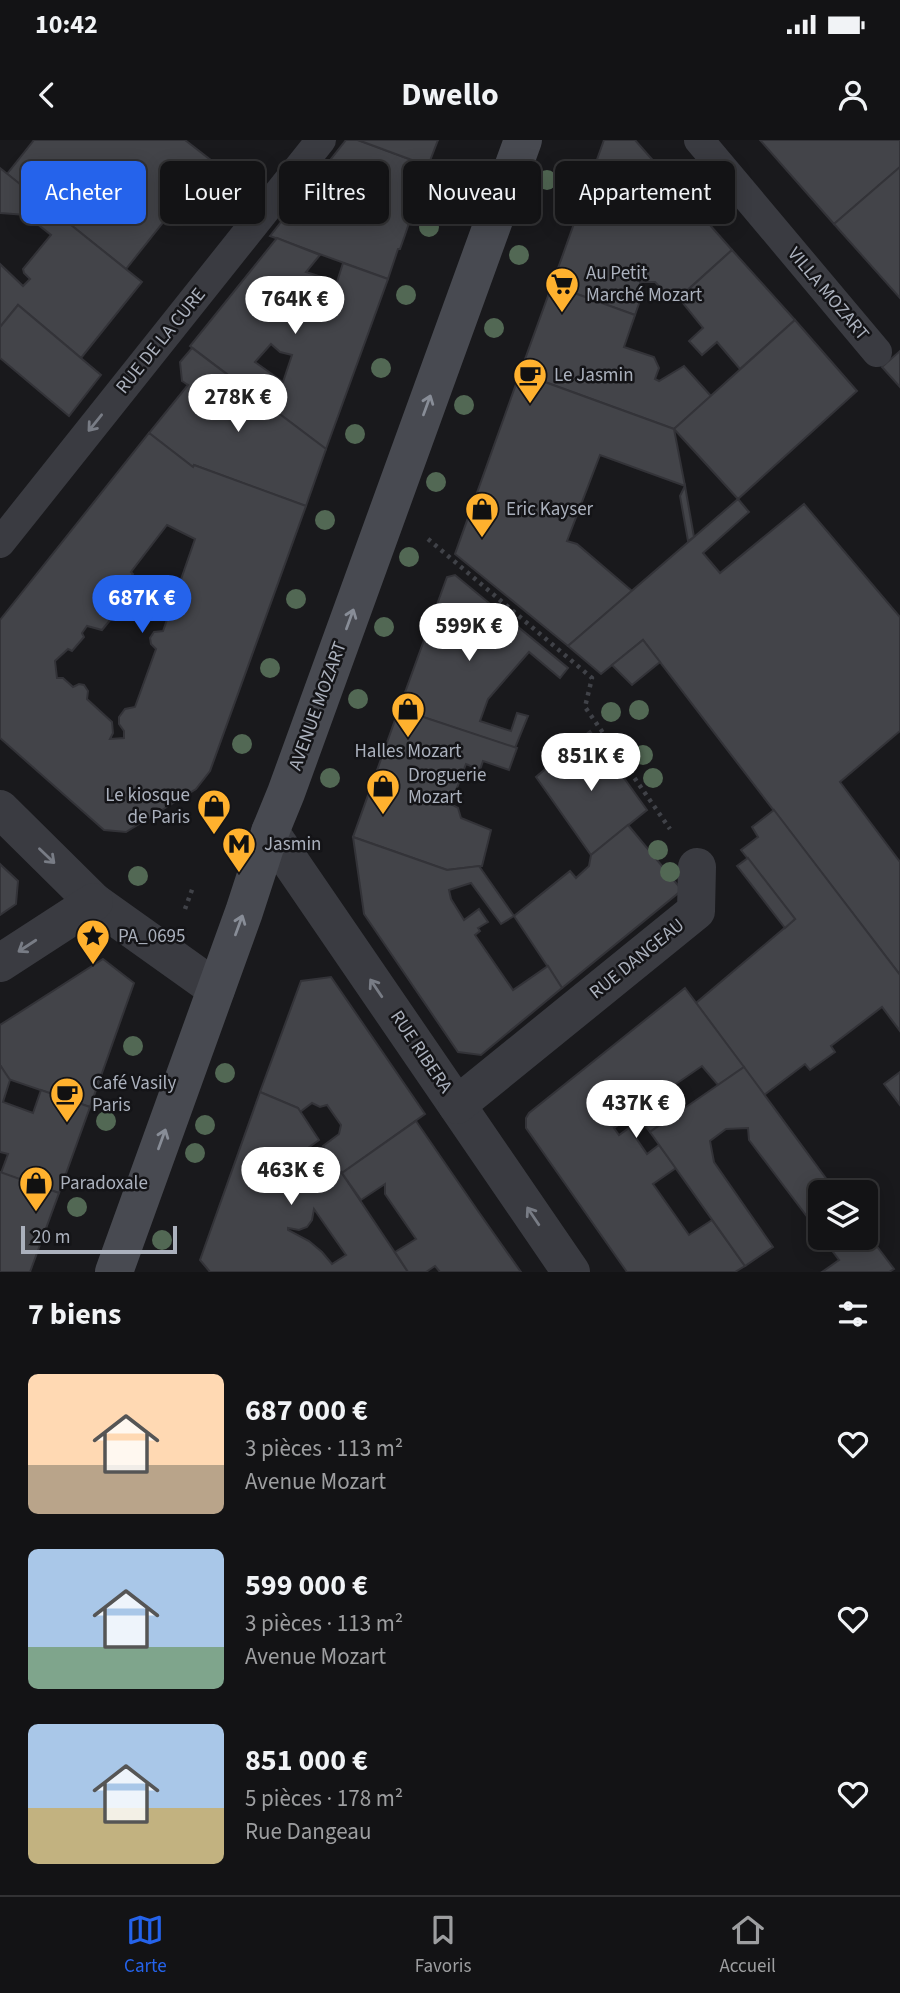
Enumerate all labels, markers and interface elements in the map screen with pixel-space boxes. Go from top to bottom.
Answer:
text: 10:42 [35,6,98,43]
text: Dwello [401,72,499,118]
icon: back [28,76,66,114]
icon: person [834,76,872,114]
chip: Acheter [21,161,146,224]
chip: Louer [160,161,265,224]
chip: Filtres [279,161,389,224]
chip: Nouveau [403,161,541,224]
chip: Appartement [555,161,735,224]
street label: VILLA MOZART [781,241,875,347]
place label: Au Petit Marché Mozart [586,260,703,309]
supermarket icon: Au Petit Marché Mozart [543,265,581,314]
pin: 764K € [238,276,352,336]
street label: RUE DE LA CURE [110,282,212,400]
text: 764K € [261,282,329,315]
cafe icon: Le Jasmin [511,356,549,405]
place label: Le Jasmin [554,362,634,389]
pin: 278K € [181,374,295,434]
text: 278K € [204,380,272,413]
one-way arrow [422,394,434,416]
one-way arrow [88,414,103,432]
shop icon: Eric Kayser [463,490,501,539]
place label: Eric Kayser [506,496,594,523]
pin: 687K € [85,575,199,635]
text: 687K € [108,581,176,614]
pin: 599K € [412,603,526,663]
one-way arrow [344,608,357,630]
text: 599K € [435,609,503,642]
street label: AVENUE MOZART [282,638,354,774]
shop icon: Halles Mozart [389,690,427,739]
pin: 851K € [534,734,648,793]
place label: Halles Mozart [354,738,462,765]
text: 851K € [557,739,625,772]
place label: Droguerie Mozart [408,762,486,811]
shop icon: Droguerie Mozart [364,767,402,816]
place label: Le kiosque de Paris [105,782,190,831]
shop icon: Le kiosque de Paris [195,787,233,836]
metro station icon: Jasmin [220,825,258,874]
place label: Jasmin [264,831,321,858]
one-way arrow [38,847,55,864]
street label: RUE DANGEAU [584,912,690,1006]
one-way arrow [234,914,246,936]
place icon: PA_0695 [74,917,112,966]
place label: PA_0695 [118,923,185,950]
one-way arrow [17,939,37,953]
one-way arrow [369,979,383,998]
street label: RUE RIBERA [383,1005,459,1099]
place label: Café Vasily Paris [92,1070,176,1119]
cafe icon: Café Vasily Paris [48,1075,86,1124]
pin: 437K € [579,1080,693,1140]
text: 437K € [602,1086,670,1119]
one-way arrow [156,1128,169,1150]
pin: 463K € [234,1147,348,1207]
text: 463K € [257,1153,325,1186]
shop icon: Paradoxale [17,1164,55,1213]
place label: Paradoxale [60,1170,148,1197]
map controls [808,1180,878,1250]
button: layers [808,1180,878,1250]
one-way arrow [526,1207,540,1226]
scale bar [21,1223,177,1255]
text: 20 m [32,1224,70,1251]
text: 7 biens [28,1293,121,1336]
icon: filters [834,1295,872,1333]
text: 687 000 € [245,1389,368,1432]
icon: home [84,1402,168,1486]
icon: heart [834,1425,872,1463]
text: 3 pièces · 113 m² [245,1432,403,1465]
text: Avenue Mozart [245,1465,386,1498]
text: 599 000 € [245,1564,368,1607]
icon: home [84,1577,168,1661]
icon: heart [834,1600,872,1638]
text: 3 pièces · 113 m² [245,1607,403,1640]
text: Avenue Mozart [245,1640,386,1673]
text: 851 000 € [245,1739,368,1782]
icon: home [84,1752,168,1836]
icon: heart [834,1775,872,1813]
text: 5 pièces · 178 m² [245,1782,403,1815]
text: Rue Dangeau [245,1815,371,1848]
tab: Carte [124,1911,167,1980]
tab: Favoris [415,1911,471,1980]
tab: Accueil [719,1911,776,1980]

